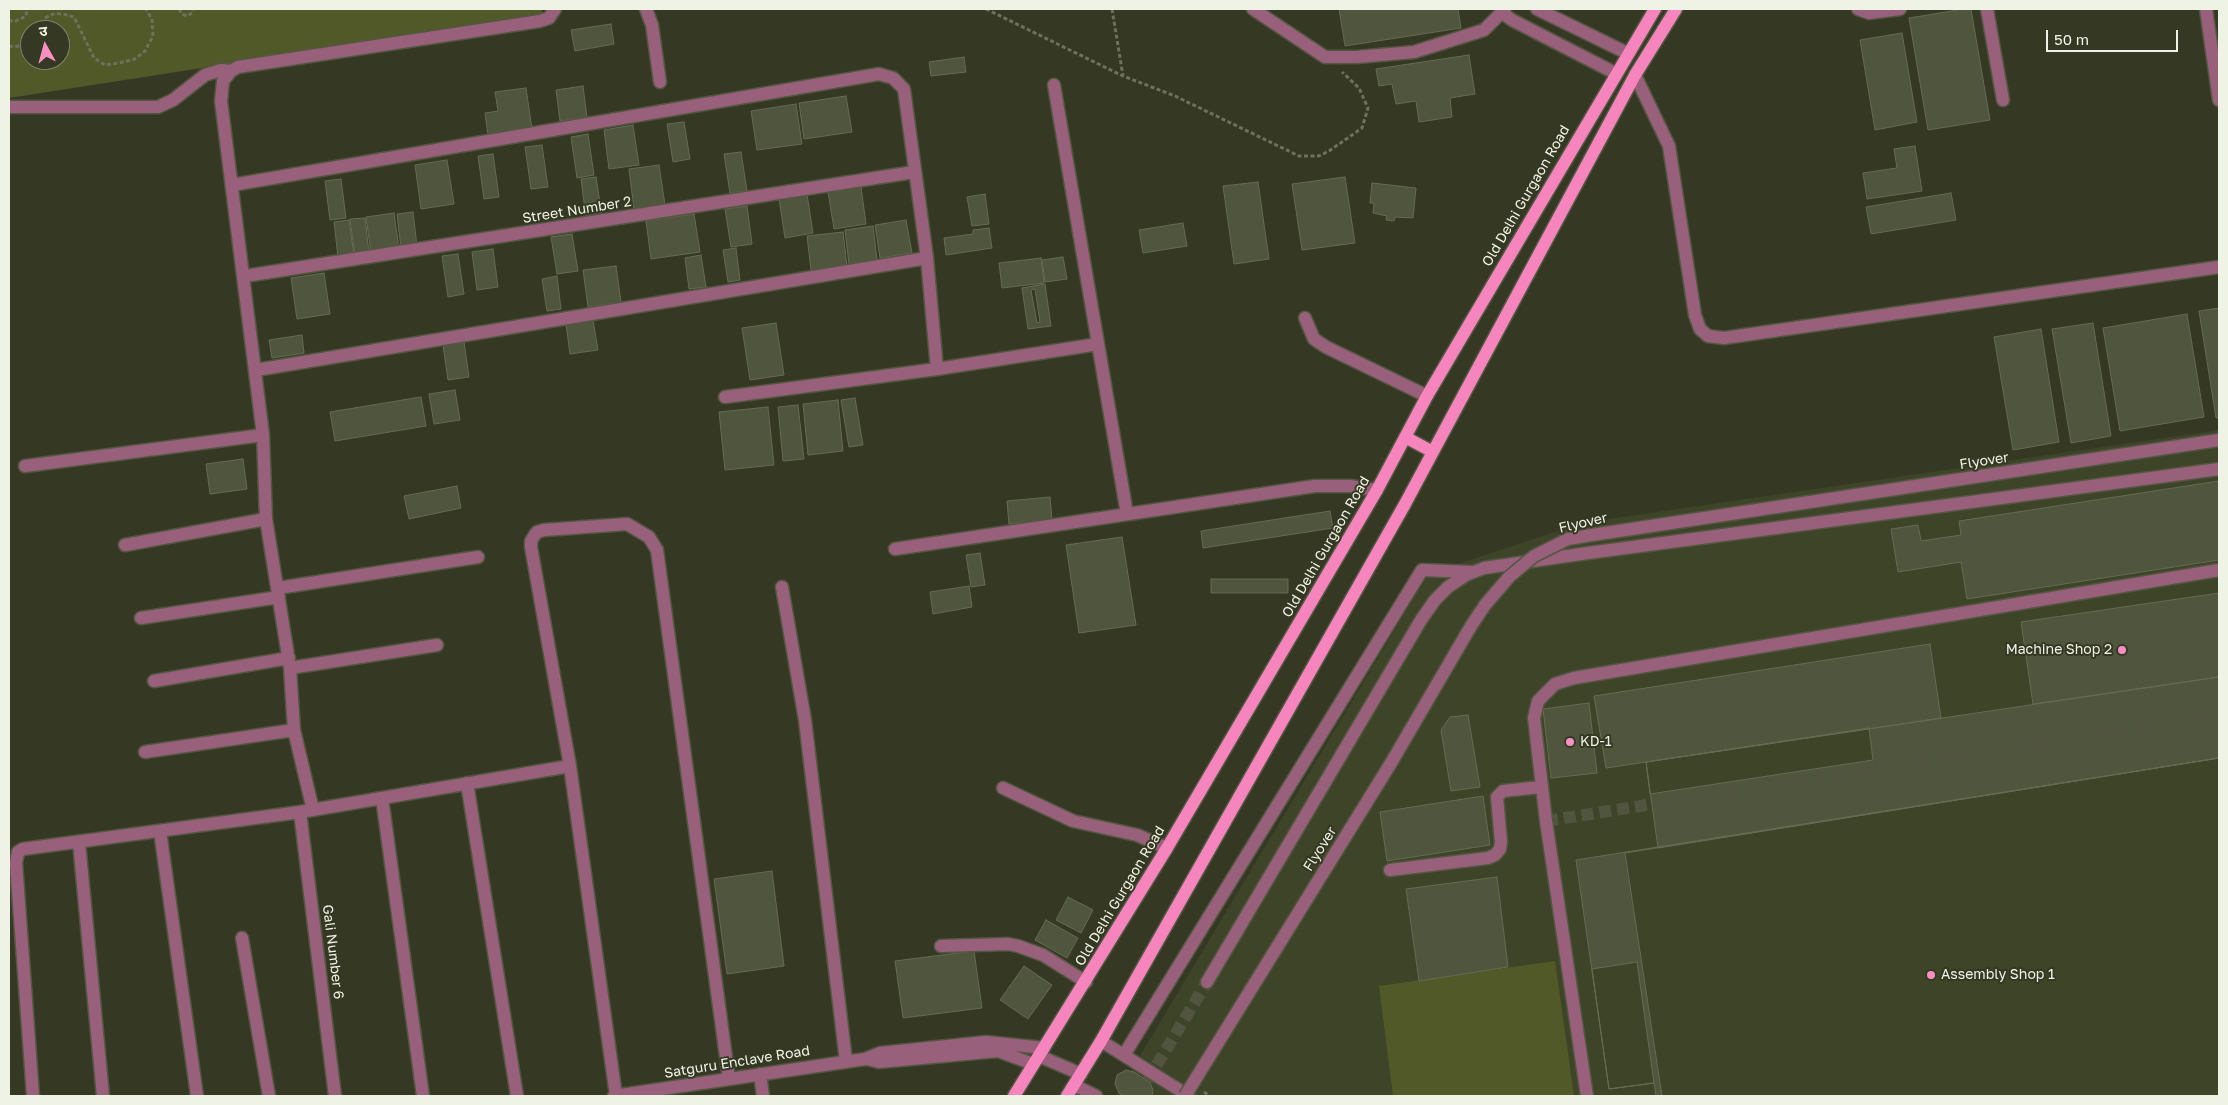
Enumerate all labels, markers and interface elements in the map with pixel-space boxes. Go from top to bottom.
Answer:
north arrow [20,20,70,70]
scale bar [2048,20,2180,52]
text: उ [38,22,48,40]
text: 50 m [2054,30,2089,48]
street label: Old Delhi Gurgaon Road [1479,122,1573,270]
street label: Street Number 2 [521,193,633,227]
street label: Flyover [1958,449,2010,473]
street label: Old Delhi Gurgaon Road [1279,473,1373,621]
street label: Flyover [1557,509,1609,537]
place label: Machine Shop 2 [2006,642,2112,658]
marker: Machine Shop 2 [2116,644,2128,656]
place label: KD-1 [1580,734,1612,750]
marker: KD-1 [1564,736,1576,748]
street label: Old Delhi Gurgaon Road [1072,823,1168,969]
street label: Flyover [1300,824,1340,874]
street label: Gali Number 6 [319,904,347,1000]
place label: Assembly Shop 1 [1941,967,2055,983]
marker: Assembly Shop 1 [1925,969,1937,981]
street label: Satguru Enclave Road [663,1042,811,1082]

